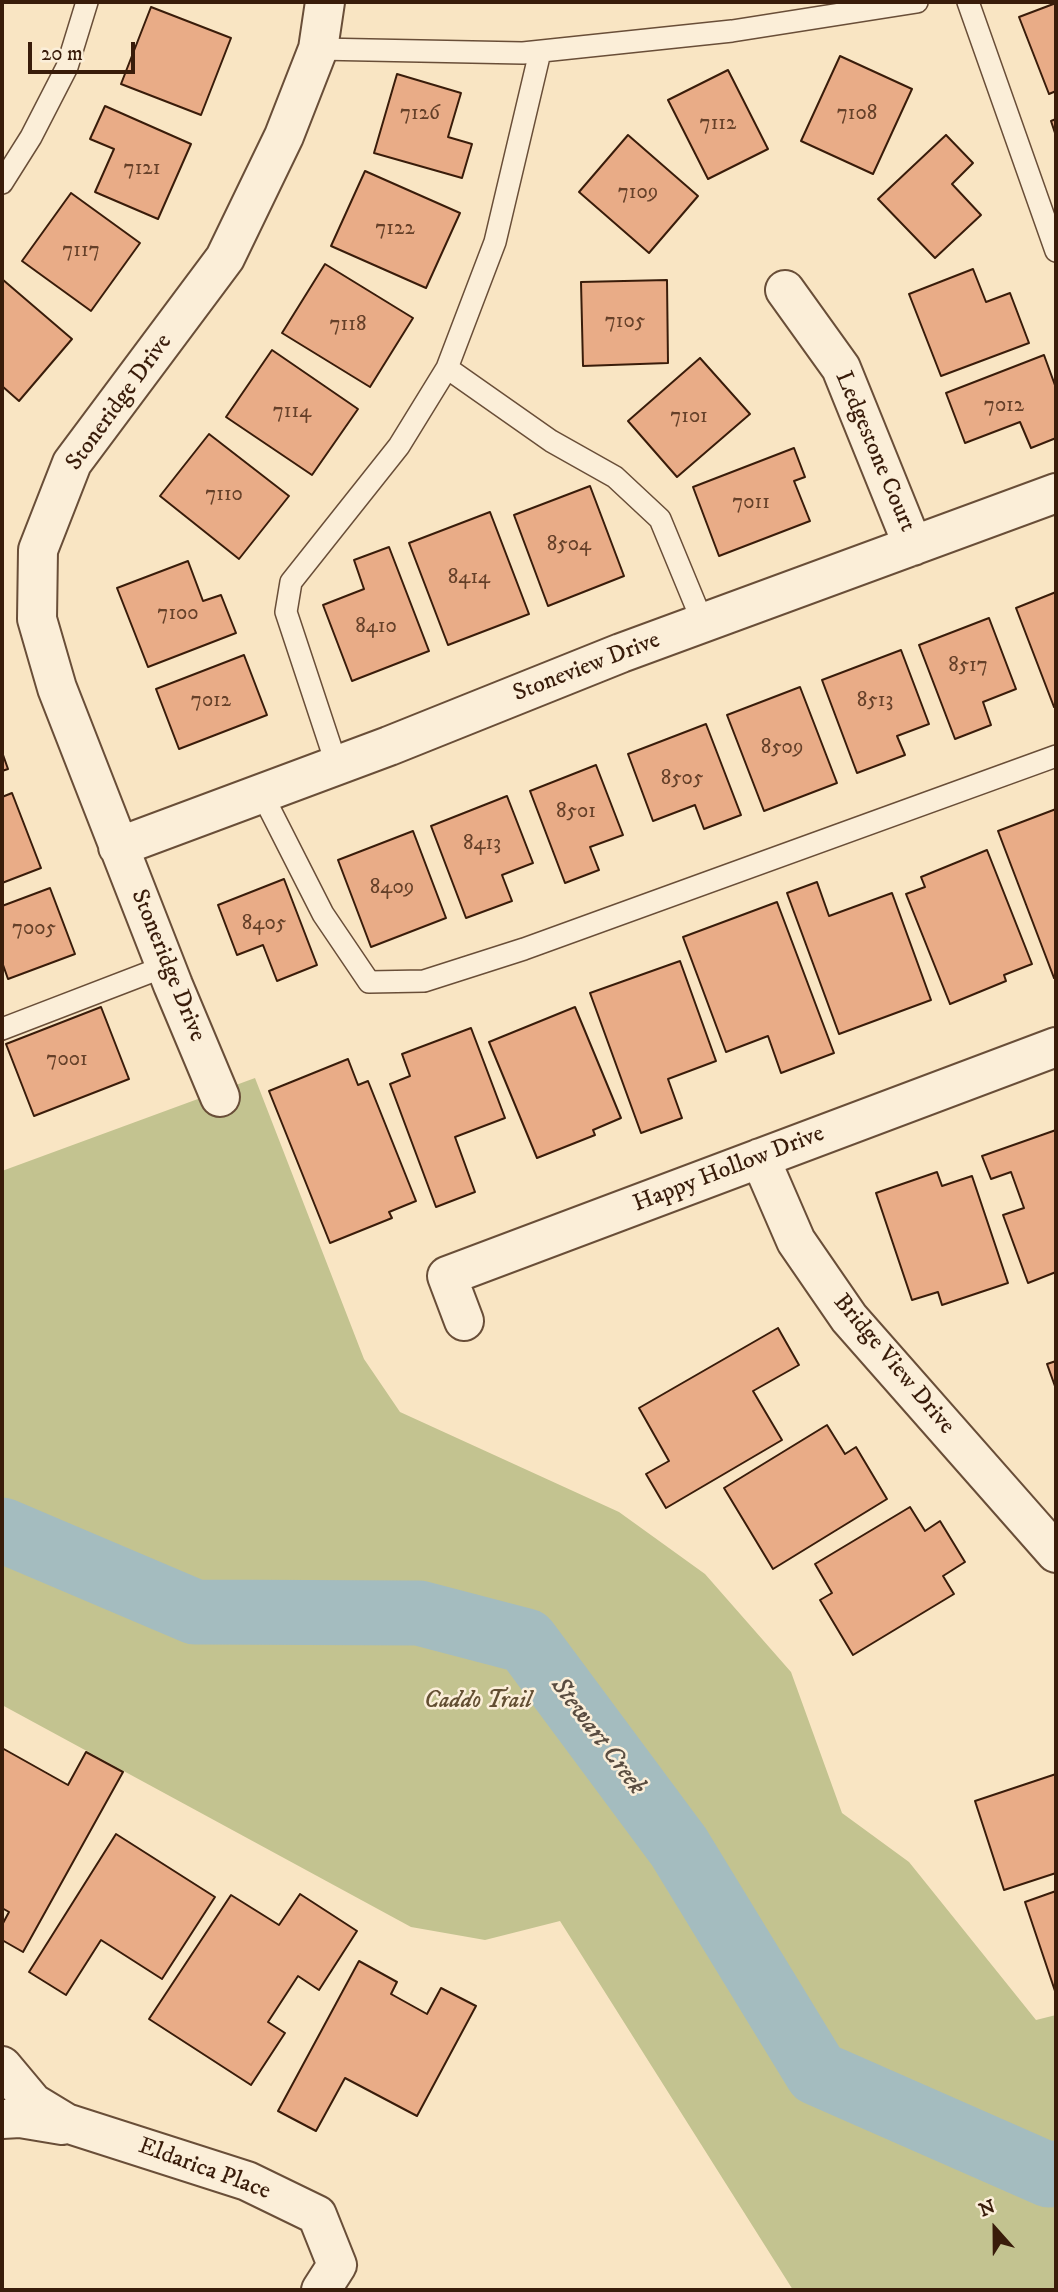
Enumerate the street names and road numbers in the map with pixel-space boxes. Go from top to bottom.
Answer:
street label: Stoneridge Drive [61,329,179,477]
street label: Ledgestone Court [827,367,921,537]
street label: Stoneview Drive [510,627,664,709]
street label: Stoneridge Drive [123,886,211,1046]
street label: Happy Hollow Drive [629,1120,829,1220]
street label: Bridge View Drive [826,1289,960,1441]
street label: Eldarica Place [134,2133,274,2207]

